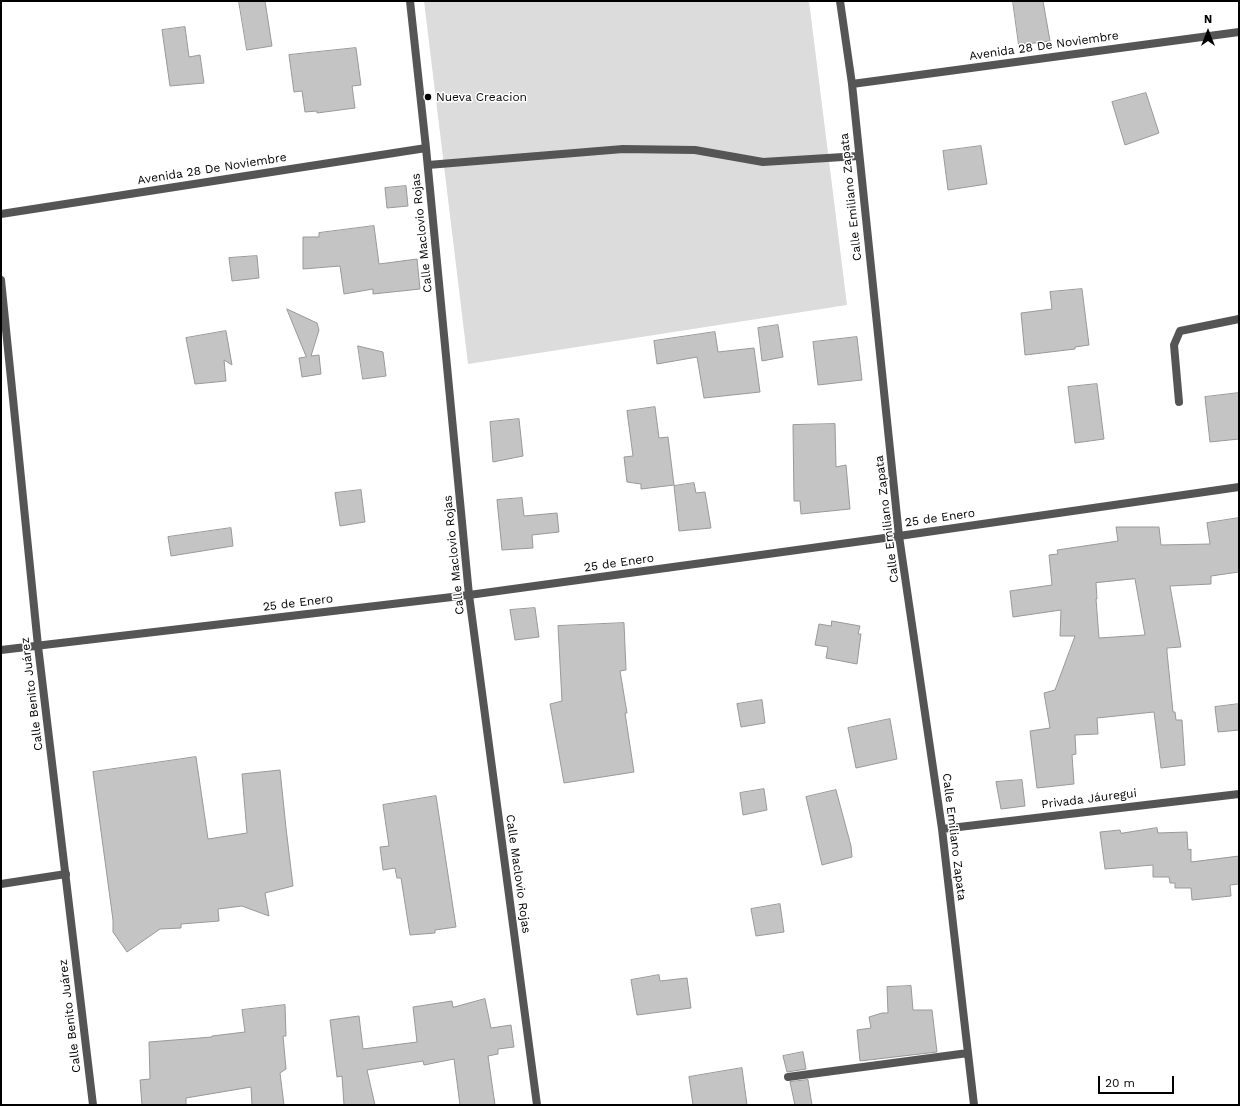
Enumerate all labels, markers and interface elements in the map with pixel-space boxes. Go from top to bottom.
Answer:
north arrow [1188,12,1228,52]
text: N [1204,13,1212,26]
street label: Avenida 28 De Noviembre [968,28,1120,64]
place label: Nueva Creacion [436,90,527,104]
marker: Nueva Creacion [423,92,433,102]
street label: Calle Emiliano Zapata [837,132,865,262]
street label: Avenida 28 De Noviembre [136,150,288,188]
street label: Calle Maclovio Rojas [409,173,435,293]
street label: Calle Emiliano Zapata [872,454,902,584]
street label: Calle Maclovio Rojas [441,495,467,615]
street label: 25 de Enero [904,506,976,530]
street label: 25 de Enero [583,551,655,575]
street label: 25 de Enero [262,592,334,614]
street label: Calle Benito Juárez [18,637,46,751]
street label: Calle Emiliano Zapata [939,772,969,902]
street label: Privada Jáuregui [1040,786,1138,812]
street label: Calle Maclovio Rojas [503,814,533,934]
street label: Calle Benito Juárez [56,959,84,1073]
scale bar [1100,1068,1176,1094]
text: 20 m [1105,1076,1135,1090]

